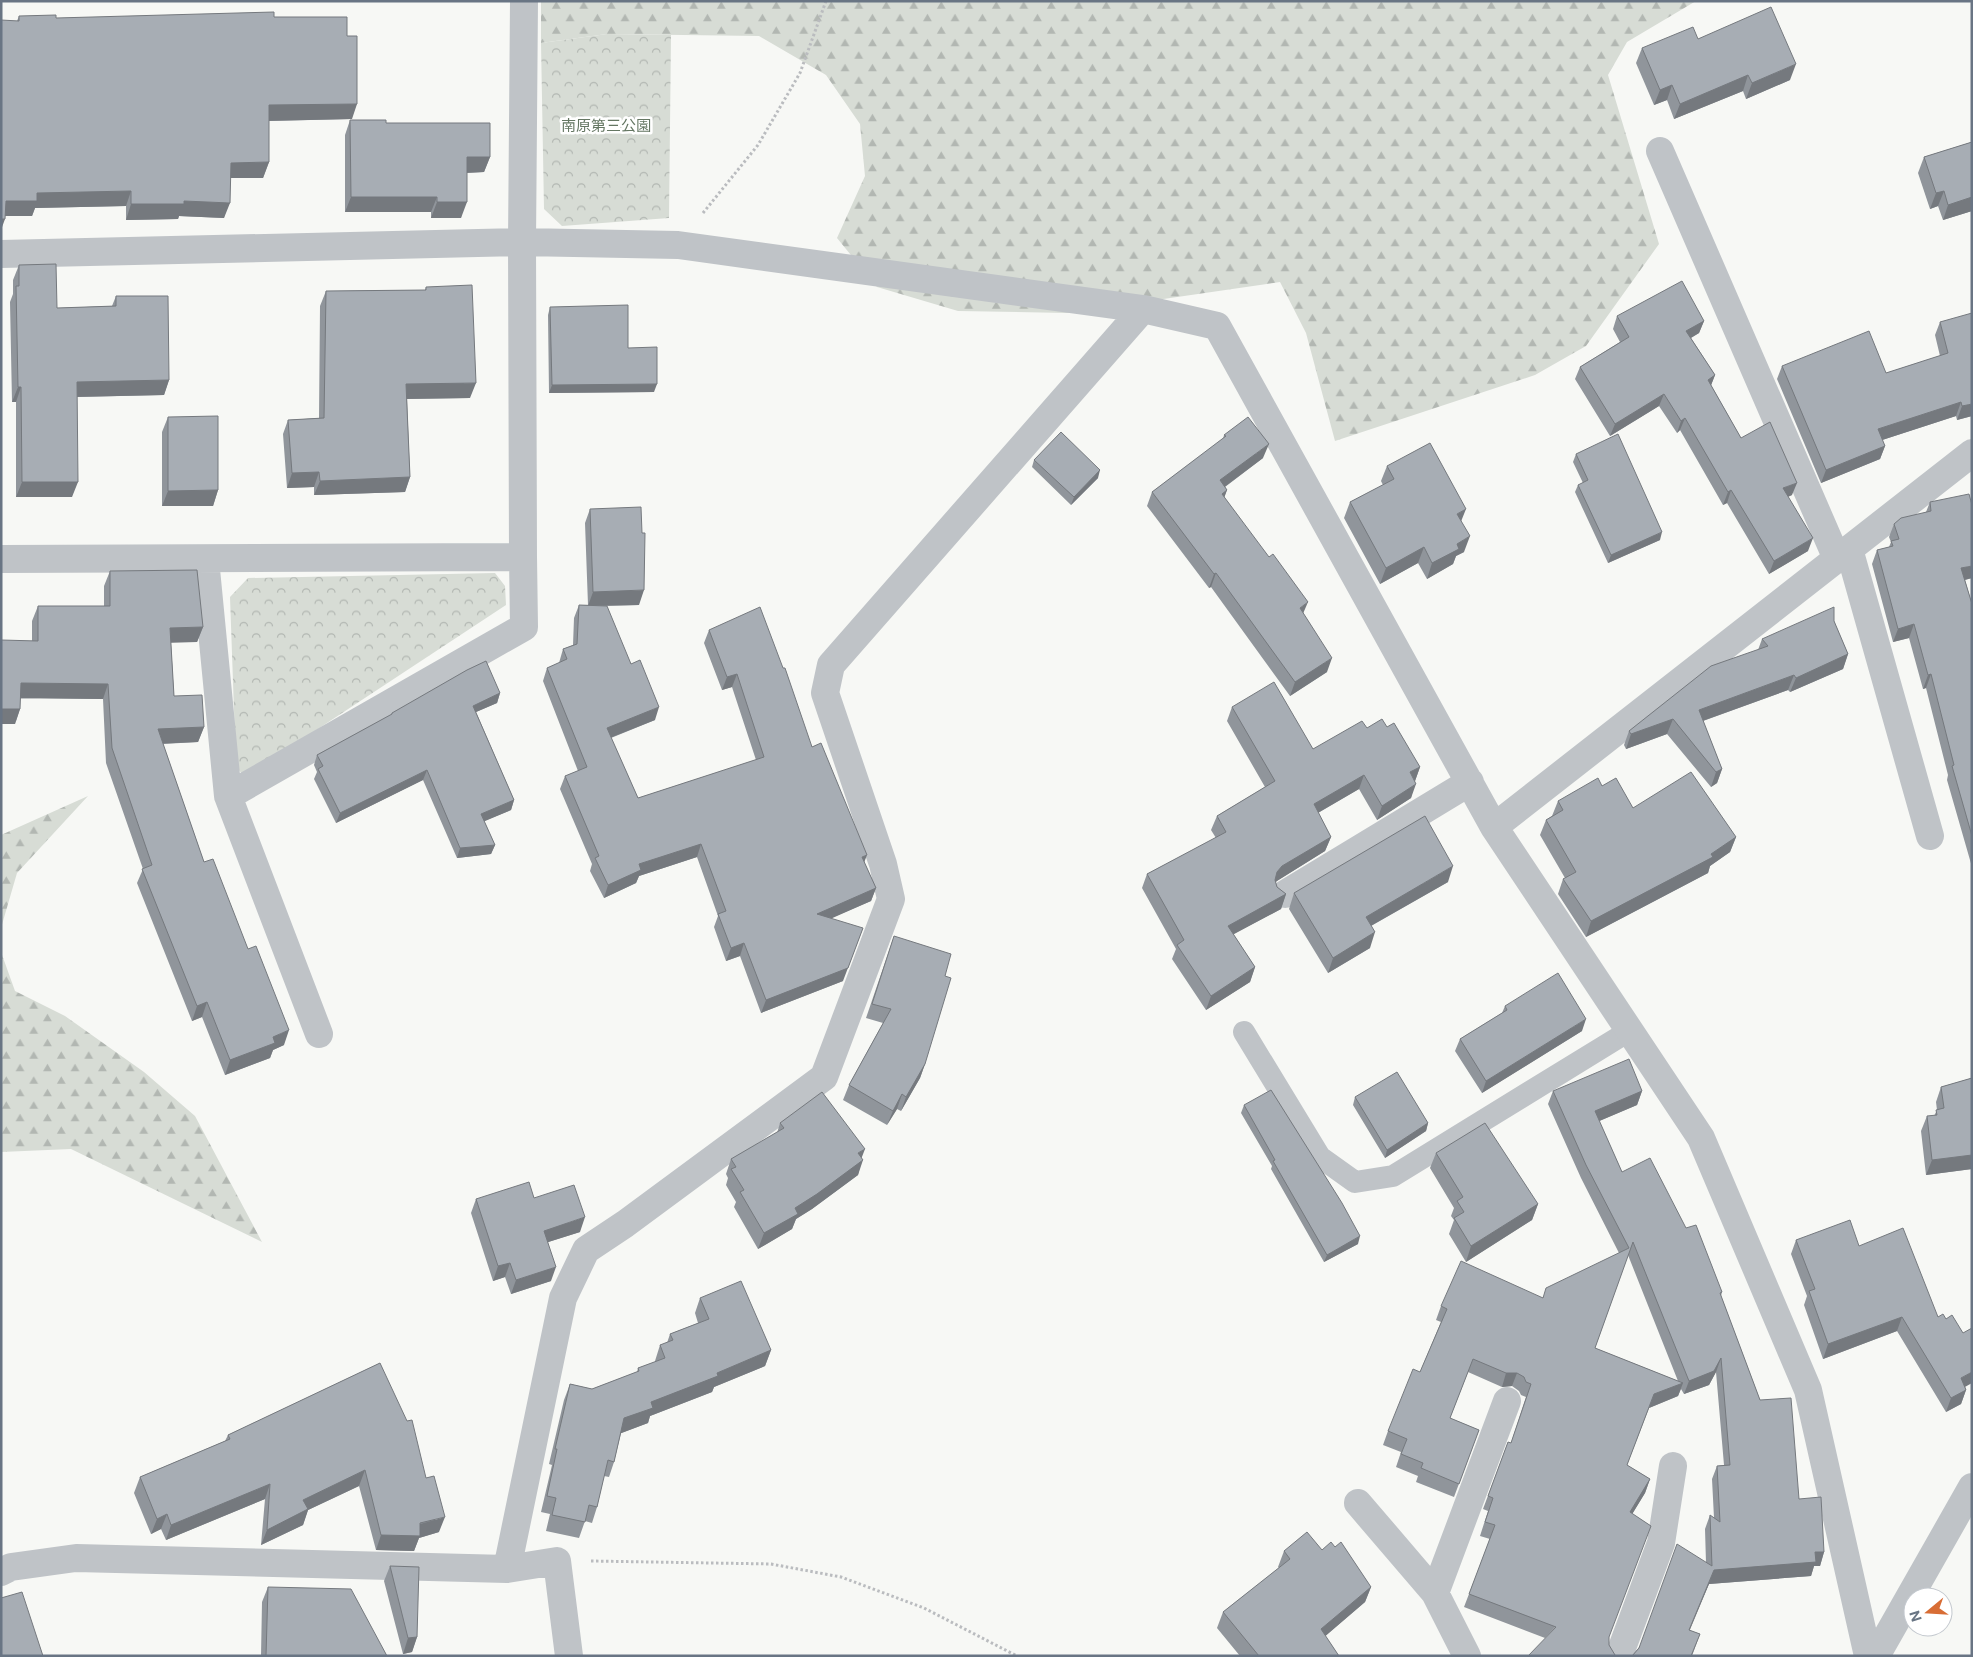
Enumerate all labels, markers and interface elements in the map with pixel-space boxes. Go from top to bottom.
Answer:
park label: 南原第三公園 [561,117,651,134]
north arrow [1903,1587,1953,1637]
text: N [1906,1608,1925,1624]

